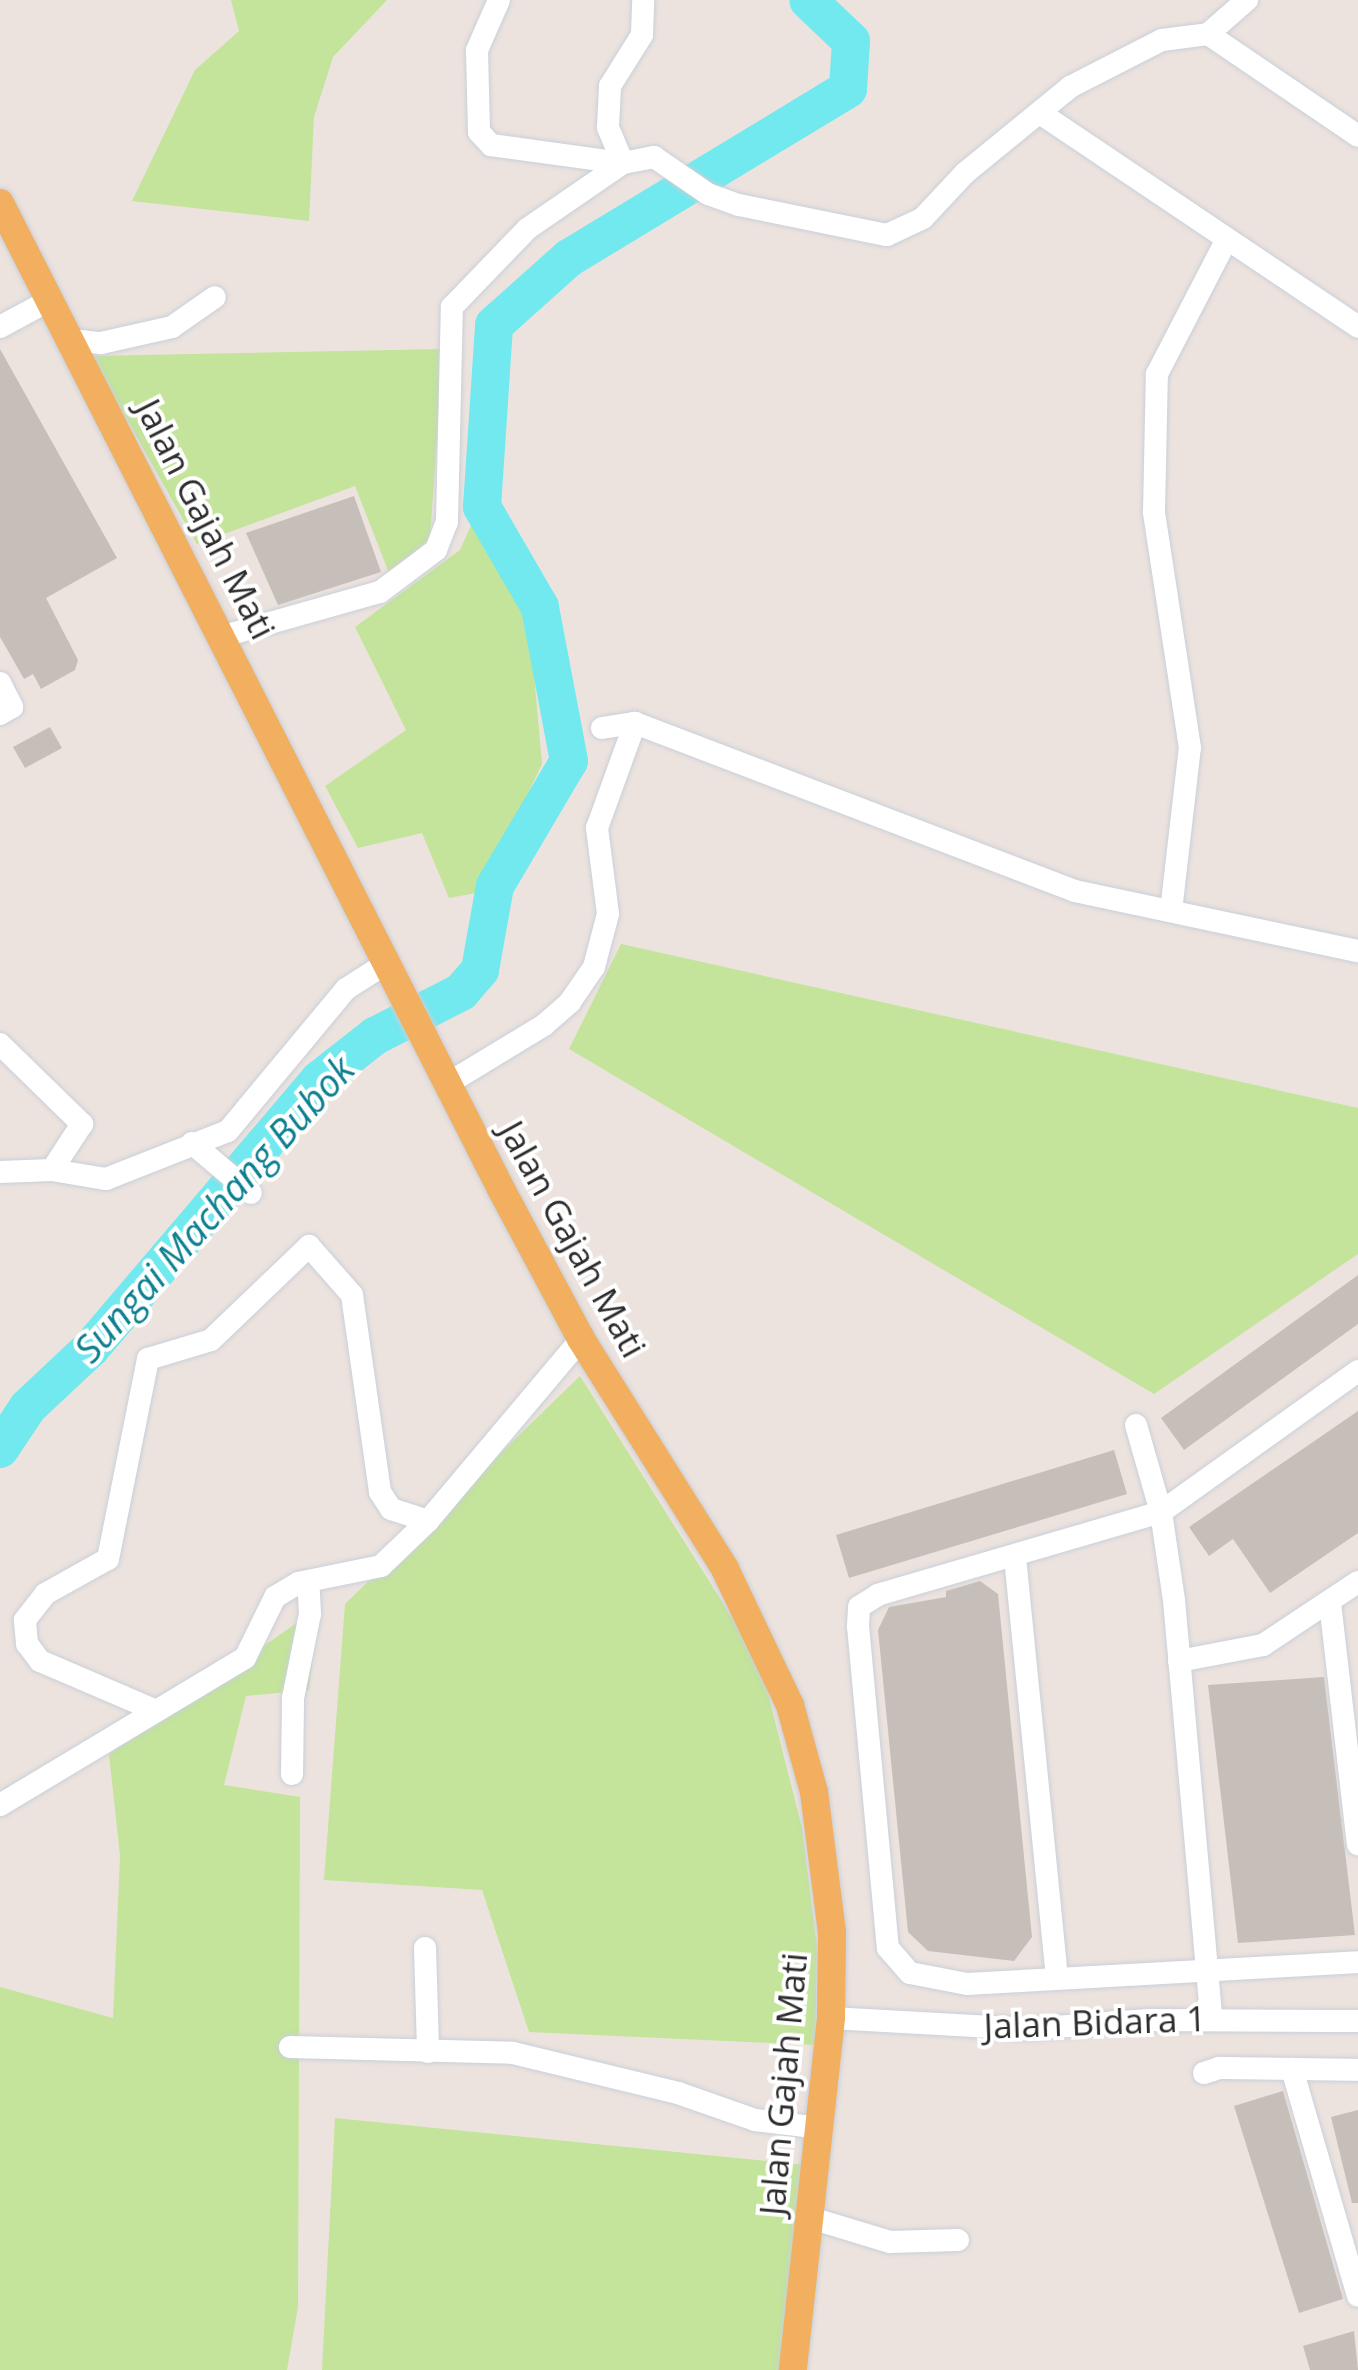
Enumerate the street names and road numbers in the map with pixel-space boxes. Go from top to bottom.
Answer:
street label: Jalan Gajah Mati [127,392,285,646]
street label: Jalan Gajah Mati [491,1114,655,1364]
street label: Jalan Gajah Mati [751,1951,815,2217]
street label: Jalan Bidara 1 [983,1997,1207,2047]

